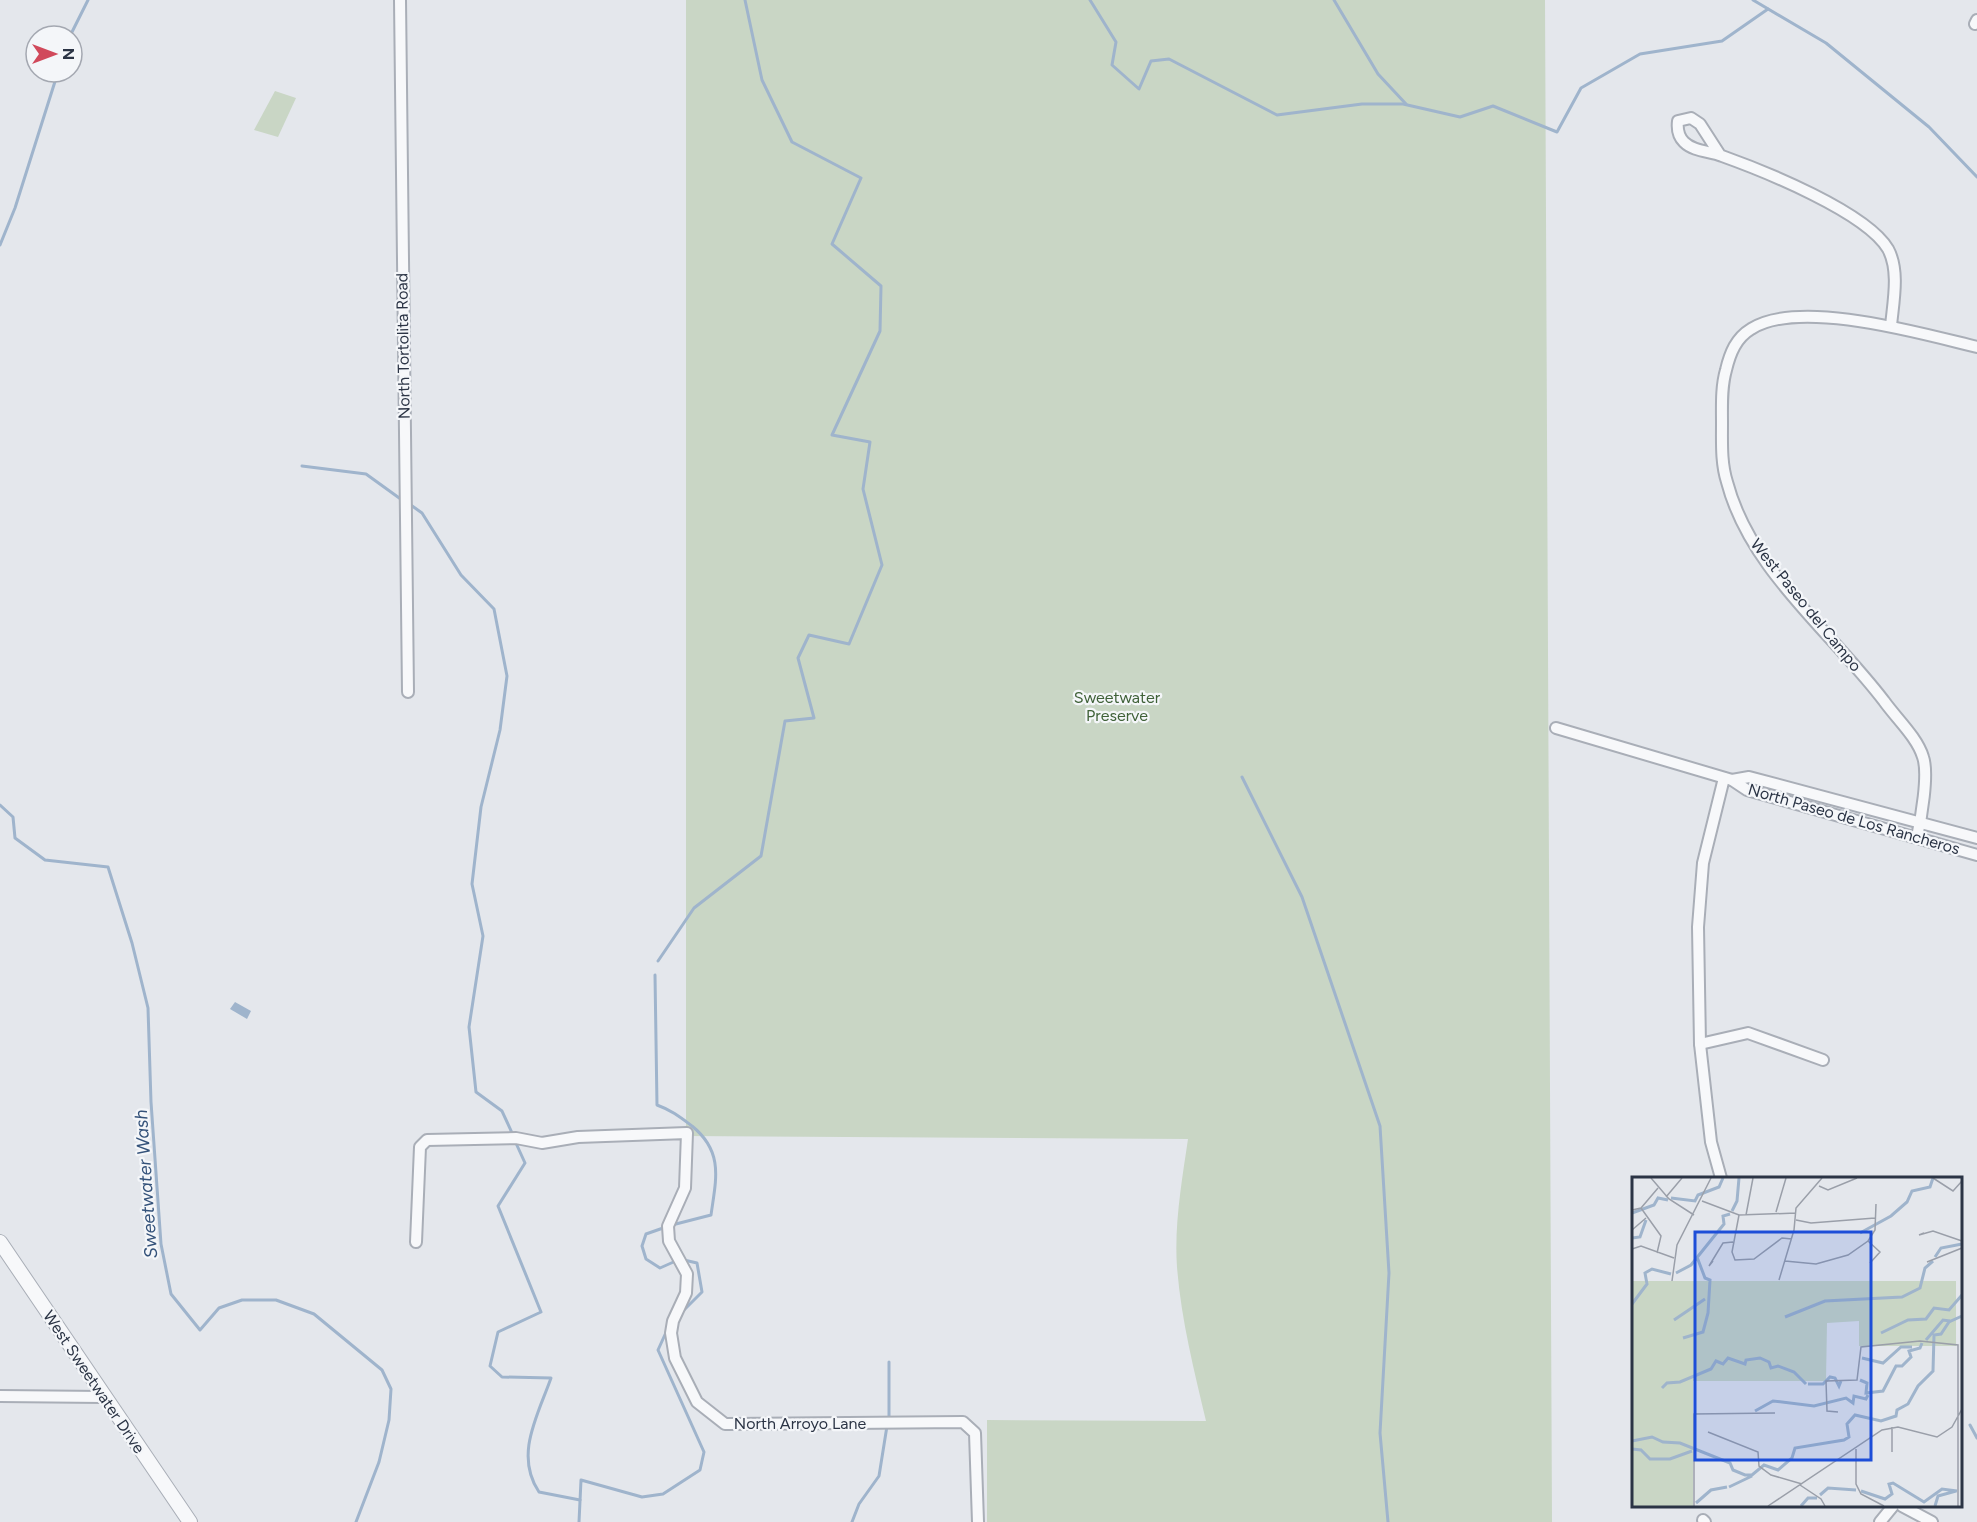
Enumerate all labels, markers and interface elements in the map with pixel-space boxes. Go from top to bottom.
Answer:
north arrow [24,24,84,84]
text: N [59,48,78,60]
street label: North Tortolita Road [392,273,414,419]
street label: West Paseo del Campo [1747,535,1865,675]
park label: Sweetwater Preserve [1074,688,1161,725]
street label: North Paseo de Los Rancheros [1746,780,1962,858]
water label: Sweetwater Wash [130,1109,162,1259]
inset map [1632,1177,1962,1507]
street label: West Sweetwater Drive [39,1307,149,1457]
street label: North Arroyo Lane [734,1414,866,1433]

